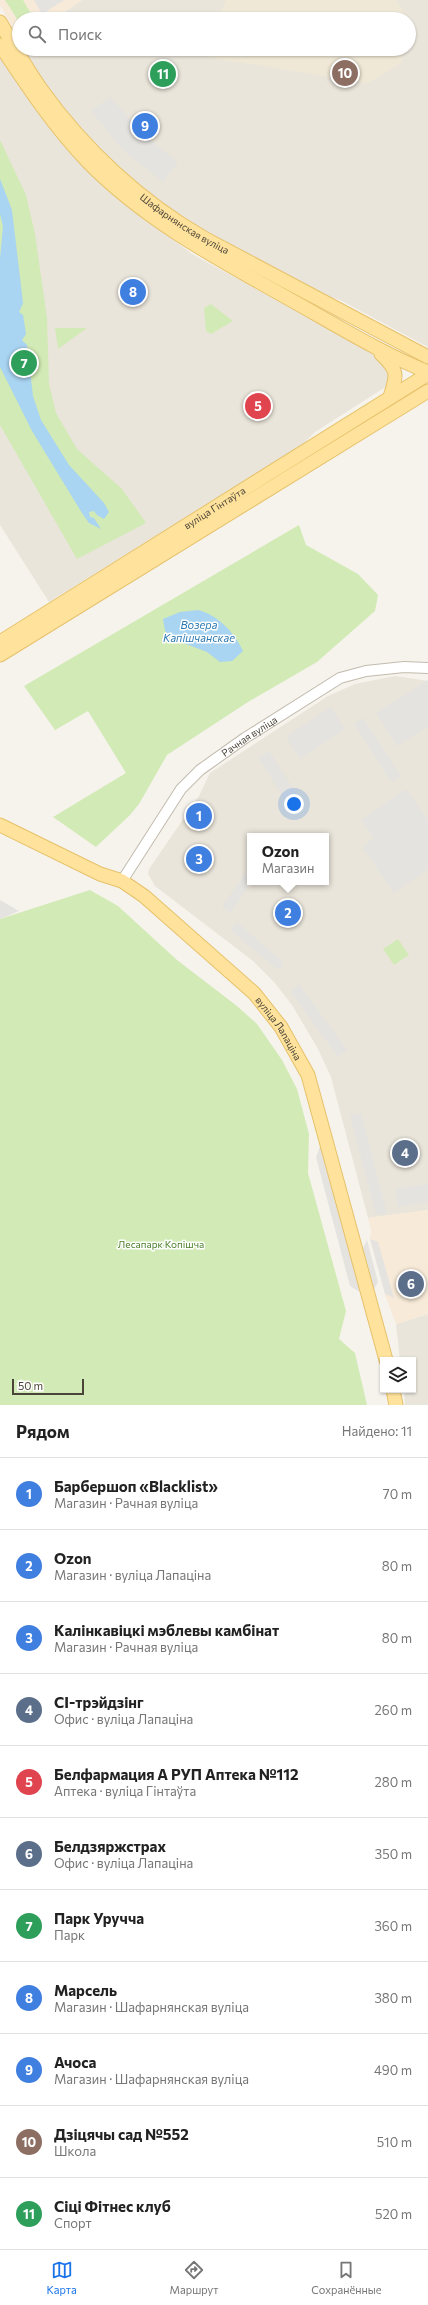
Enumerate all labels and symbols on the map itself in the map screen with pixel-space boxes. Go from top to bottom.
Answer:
pin: 10 [332,58,358,88]
pin: 11 [150,59,176,89]
pin: 9 [132,111,158,141]
street label: Шафарнянская вуліца [138,191,231,256]
pin: 8 [120,277,146,307]
pin: 7 [11,348,37,378]
pin: 5 [245,391,271,421]
street label: вуліца Гінтаўта [181,484,247,531]
water label: Возера Капішчанскае [163,618,235,644]
street label: Рачная вуліца [219,713,279,759]
your location [284,794,304,814]
pin: 1 [186,801,212,831]
pin: 3 [186,844,212,874]
pin: 2 [275,898,301,928]
street label: вуліца Лапаціна [253,994,304,1062]
pin: 4 [392,1138,418,1168]
park label: Лесапарк Копішча [118,1238,204,1250]
pin: 6 [398,1269,424,1299]
scale bar [12,1377,84,1396]

